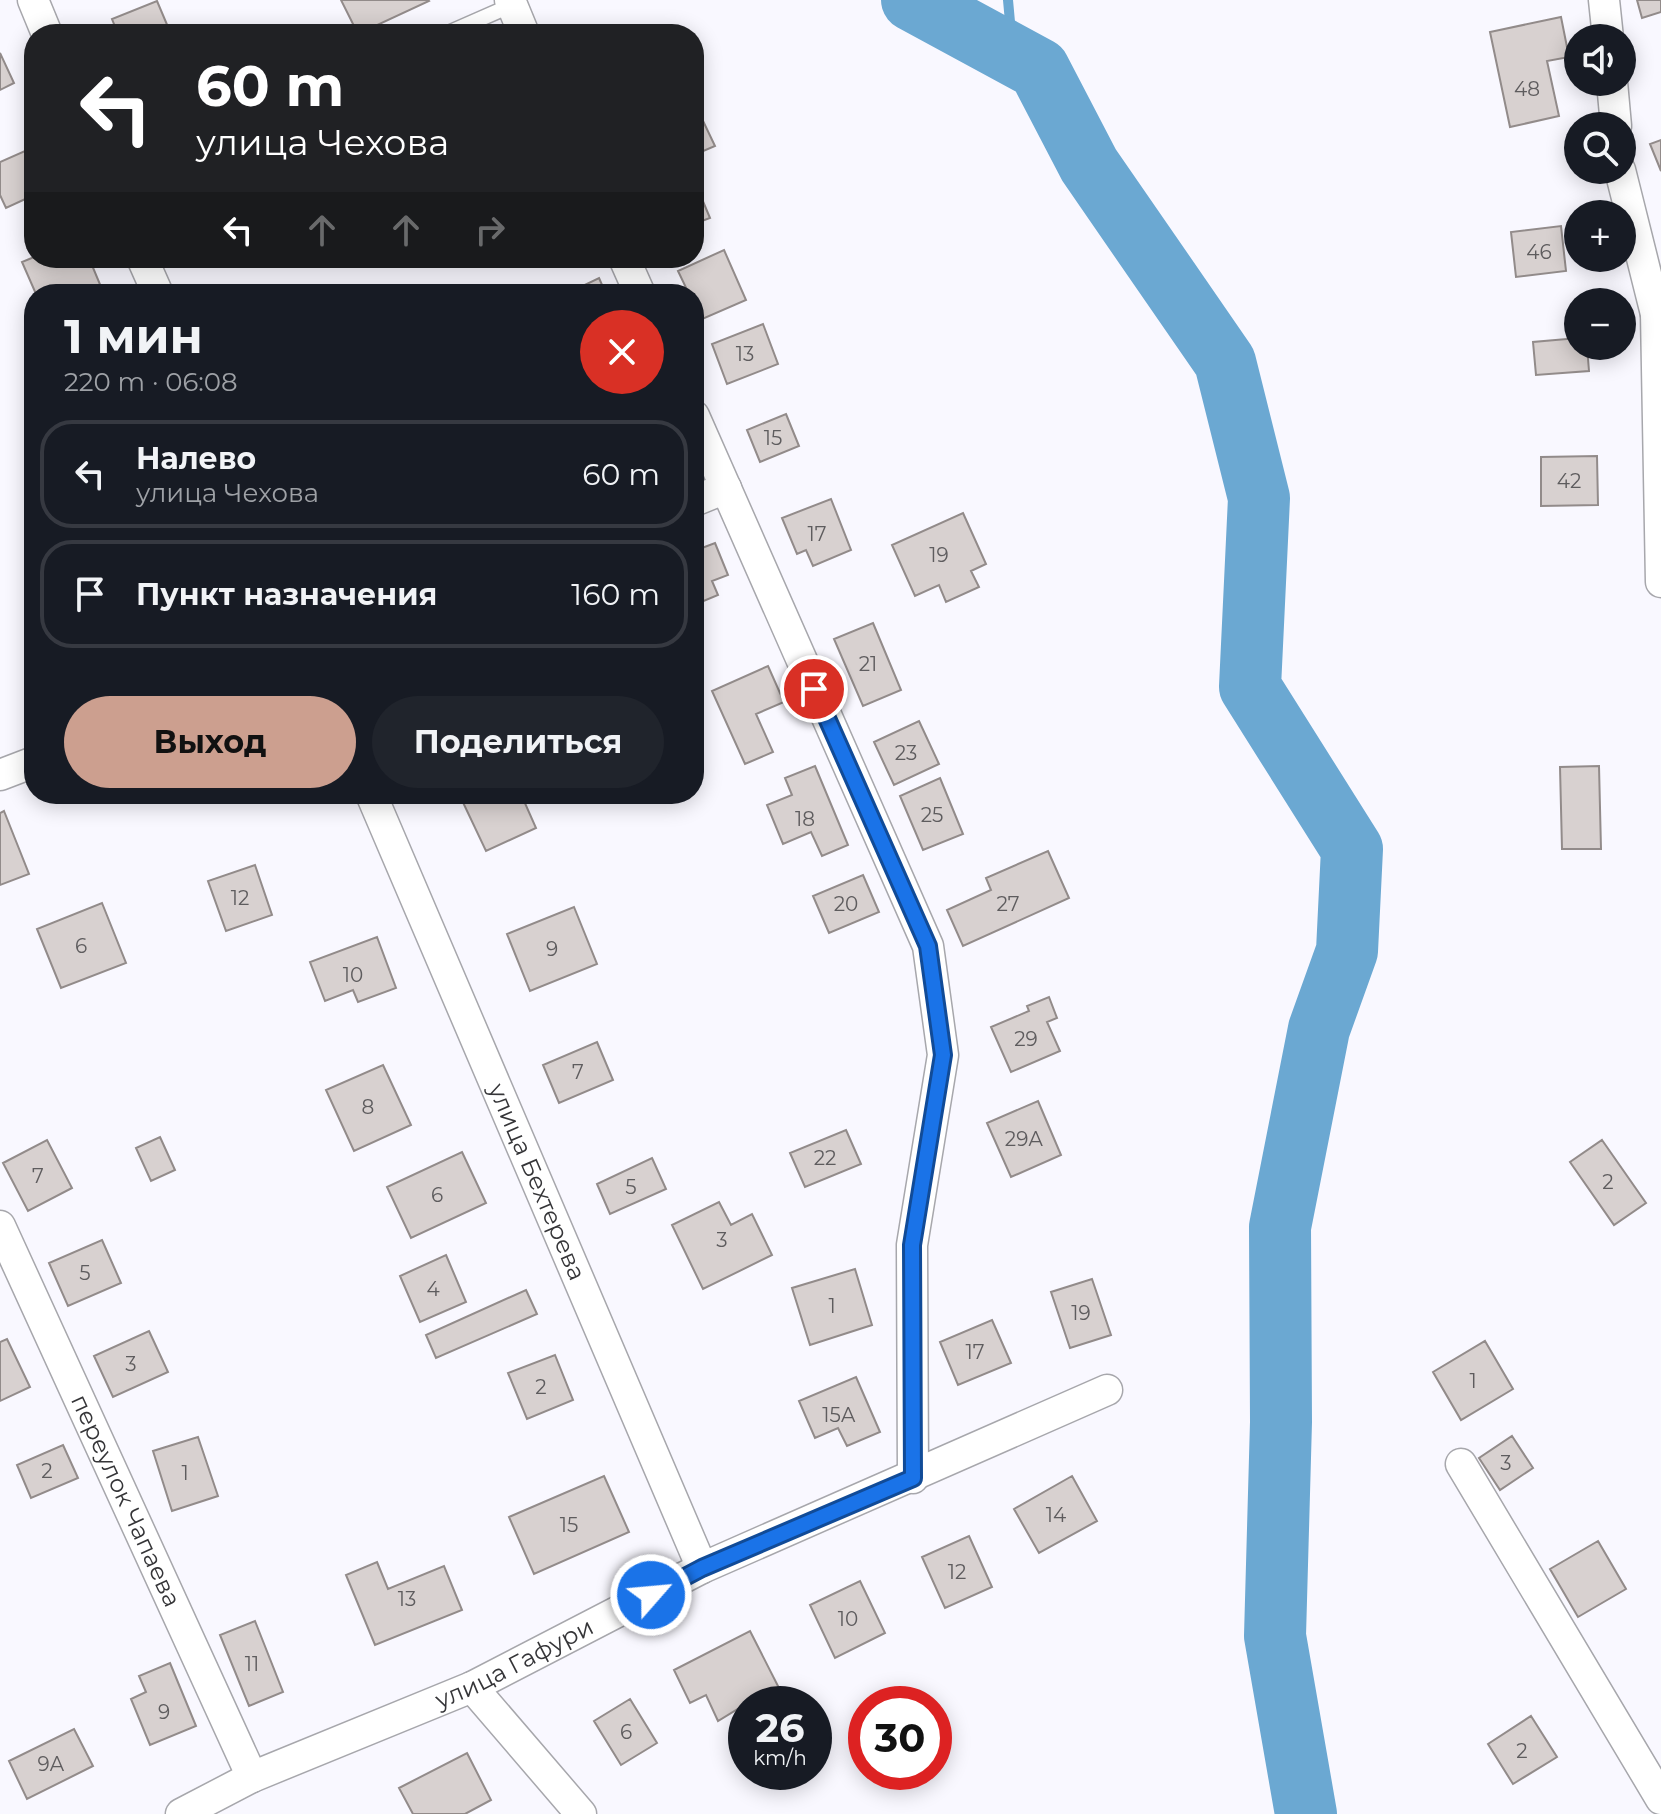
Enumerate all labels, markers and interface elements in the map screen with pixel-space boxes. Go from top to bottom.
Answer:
map controls [1564,24,1636,360]
button: sound [1564,24,1636,96]
text: 60 m [196,52,344,120]
icon: left [64,56,168,160]
house number: 48 [1514,77,1540,101]
button: search [1564,112,1636,184]
text: улица Чехова [196,120,449,164]
button: + [1564,200,1636,272]
icon: left [216,208,260,252]
icon: ahead [300,208,344,252]
icon: ahead [384,208,428,252]
icon: right [468,208,512,252]
house number: 46 [1526,240,1552,264]
button: − [1564,288,1636,360]
text: 1 мин [64,307,203,365]
button: close [580,310,664,394]
house number: 13 [736,342,754,366]
text: 220 m · 06:08 [64,366,238,398]
house number: 15 [764,426,782,450]
text: Налево [136,440,256,477]
icon: left [68,452,112,496]
text: 60 m [582,456,660,493]
house number: 42 [1557,469,1581,493]
text: улица Чехова [136,477,319,509]
house number: 17 [808,522,827,546]
house number: 19 [929,543,949,567]
icon: arrive [68,572,112,616]
text: Пункт назначения [136,576,437,613]
text: 160 m [571,576,660,613]
house number: 21 [859,652,877,676]
pin [780,655,848,723]
icon: arrive [792,667,836,711]
button: Выход [64,696,356,788]
button: Поделиться [372,696,664,788]
house number: 23 [895,741,917,765]
house number: 25 [921,803,943,827]
house number: 18 [795,807,815,831]
house number: 12 [231,886,249,910]
house number: 20 [834,892,858,916]
house number: 27 [996,892,1020,916]
house number: 6 [75,934,87,958]
house number: 9 [546,937,558,961]
house number: 10 [343,963,363,987]
house number: 29 [1014,1027,1038,1051]
house number: 7 [572,1060,584,1084]
street label: улица Бехтерева [482,1078,592,1285]
house number: 8 [362,1095,374,1119]
house number: 29А [1005,1127,1043,1151]
house number: 22 [814,1146,836,1170]
house number: 7 [32,1164,44,1188]
house number: 2 [1602,1170,1614,1194]
house number: 5 [625,1175,637,1199]
house number: 6 [431,1183,443,1207]
house number: 3 [716,1228,728,1252]
house number: 5 [79,1261,91,1285]
house number: 4 [426,1277,440,1301]
house number: 1 [828,1294,836,1318]
house number: 19 [1071,1301,1091,1325]
house number: 17 [966,1340,985,1364]
house number: 3 [125,1352,137,1376]
house number: 1 [1469,1369,1477,1393]
house number: 2 [535,1375,547,1399]
street label: переулок Чапаева [65,1390,187,1611]
house number: 15А [822,1403,856,1427]
house number: 3 [1500,1451,1512,1475]
house number: 2 [41,1459,53,1483]
house number: 1 [181,1461,189,1485]
house number: 14 [1046,1503,1066,1527]
house number: 15 [560,1513,578,1537]
position arrow [609,1553,693,1637]
house number: 12 [948,1560,966,1584]
house number: 13 [398,1587,416,1611]
house number: 10 [838,1607,858,1631]
street label: улица Гафури [430,1612,598,1715]
house number: 11 [245,1652,259,1676]
speed limit sign: 30 [848,1686,952,1790]
house number: 9 [158,1700,170,1724]
text: 26 [755,1703,805,1752]
house number: 6 [620,1720,632,1744]
house number: 2 [1516,1739,1528,1763]
text: km/h [753,1746,807,1770]
house number: 9А [38,1752,65,1776]

